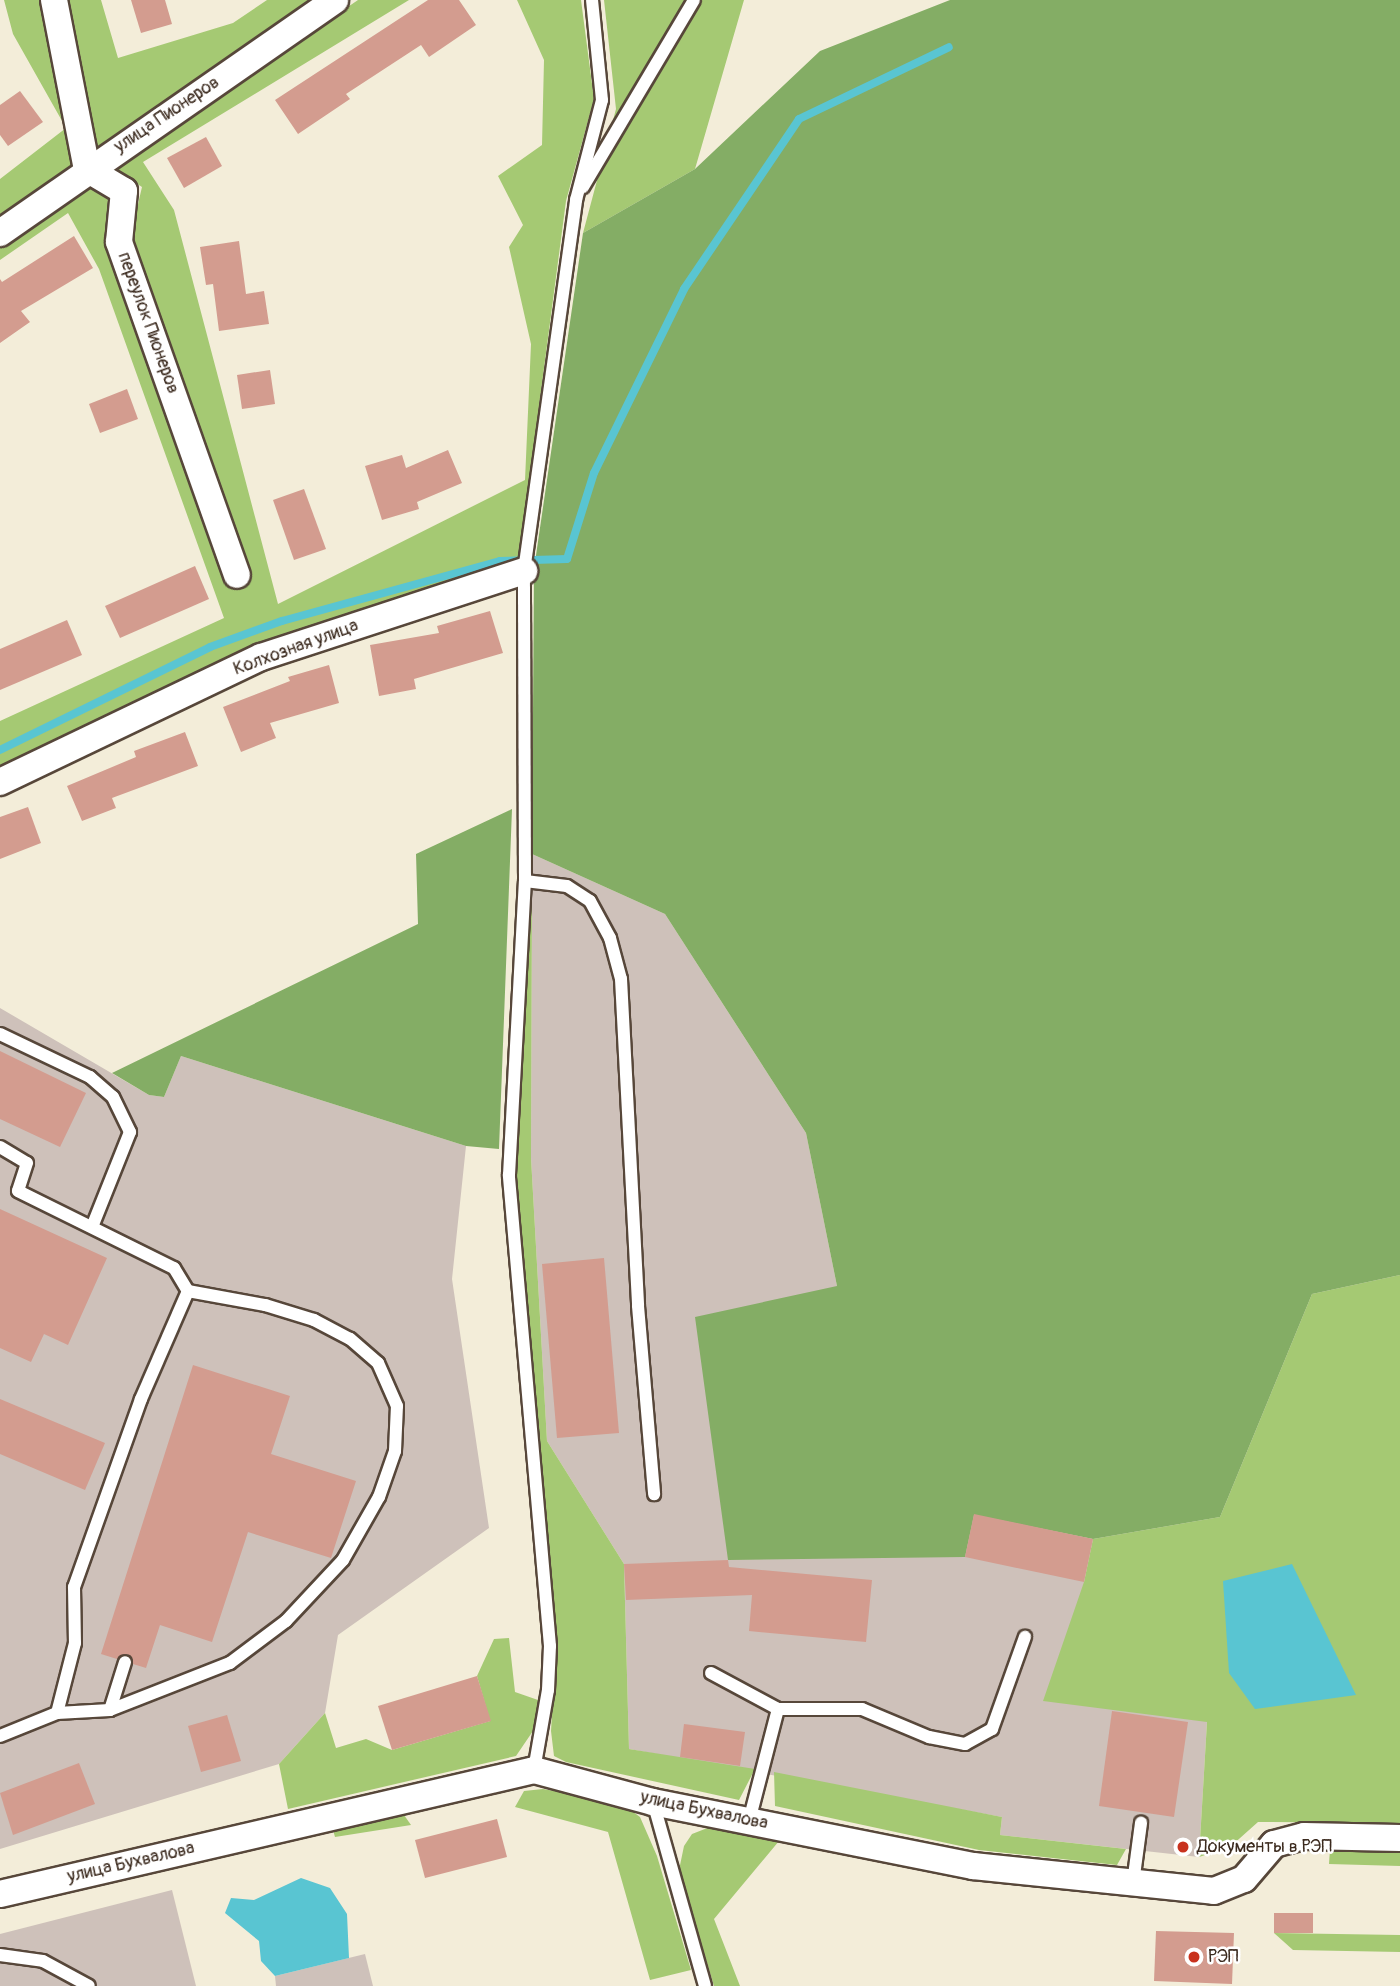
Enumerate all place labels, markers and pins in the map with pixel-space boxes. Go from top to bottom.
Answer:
place label: Документы в РЭП [1197,1836,1332,1858]
marker: Документы в РЭП [1175,1839,1191,1855]
place label: РЭП [1208,1946,1239,1968]
marker: РЭП [1186,1949,1202,1965]

